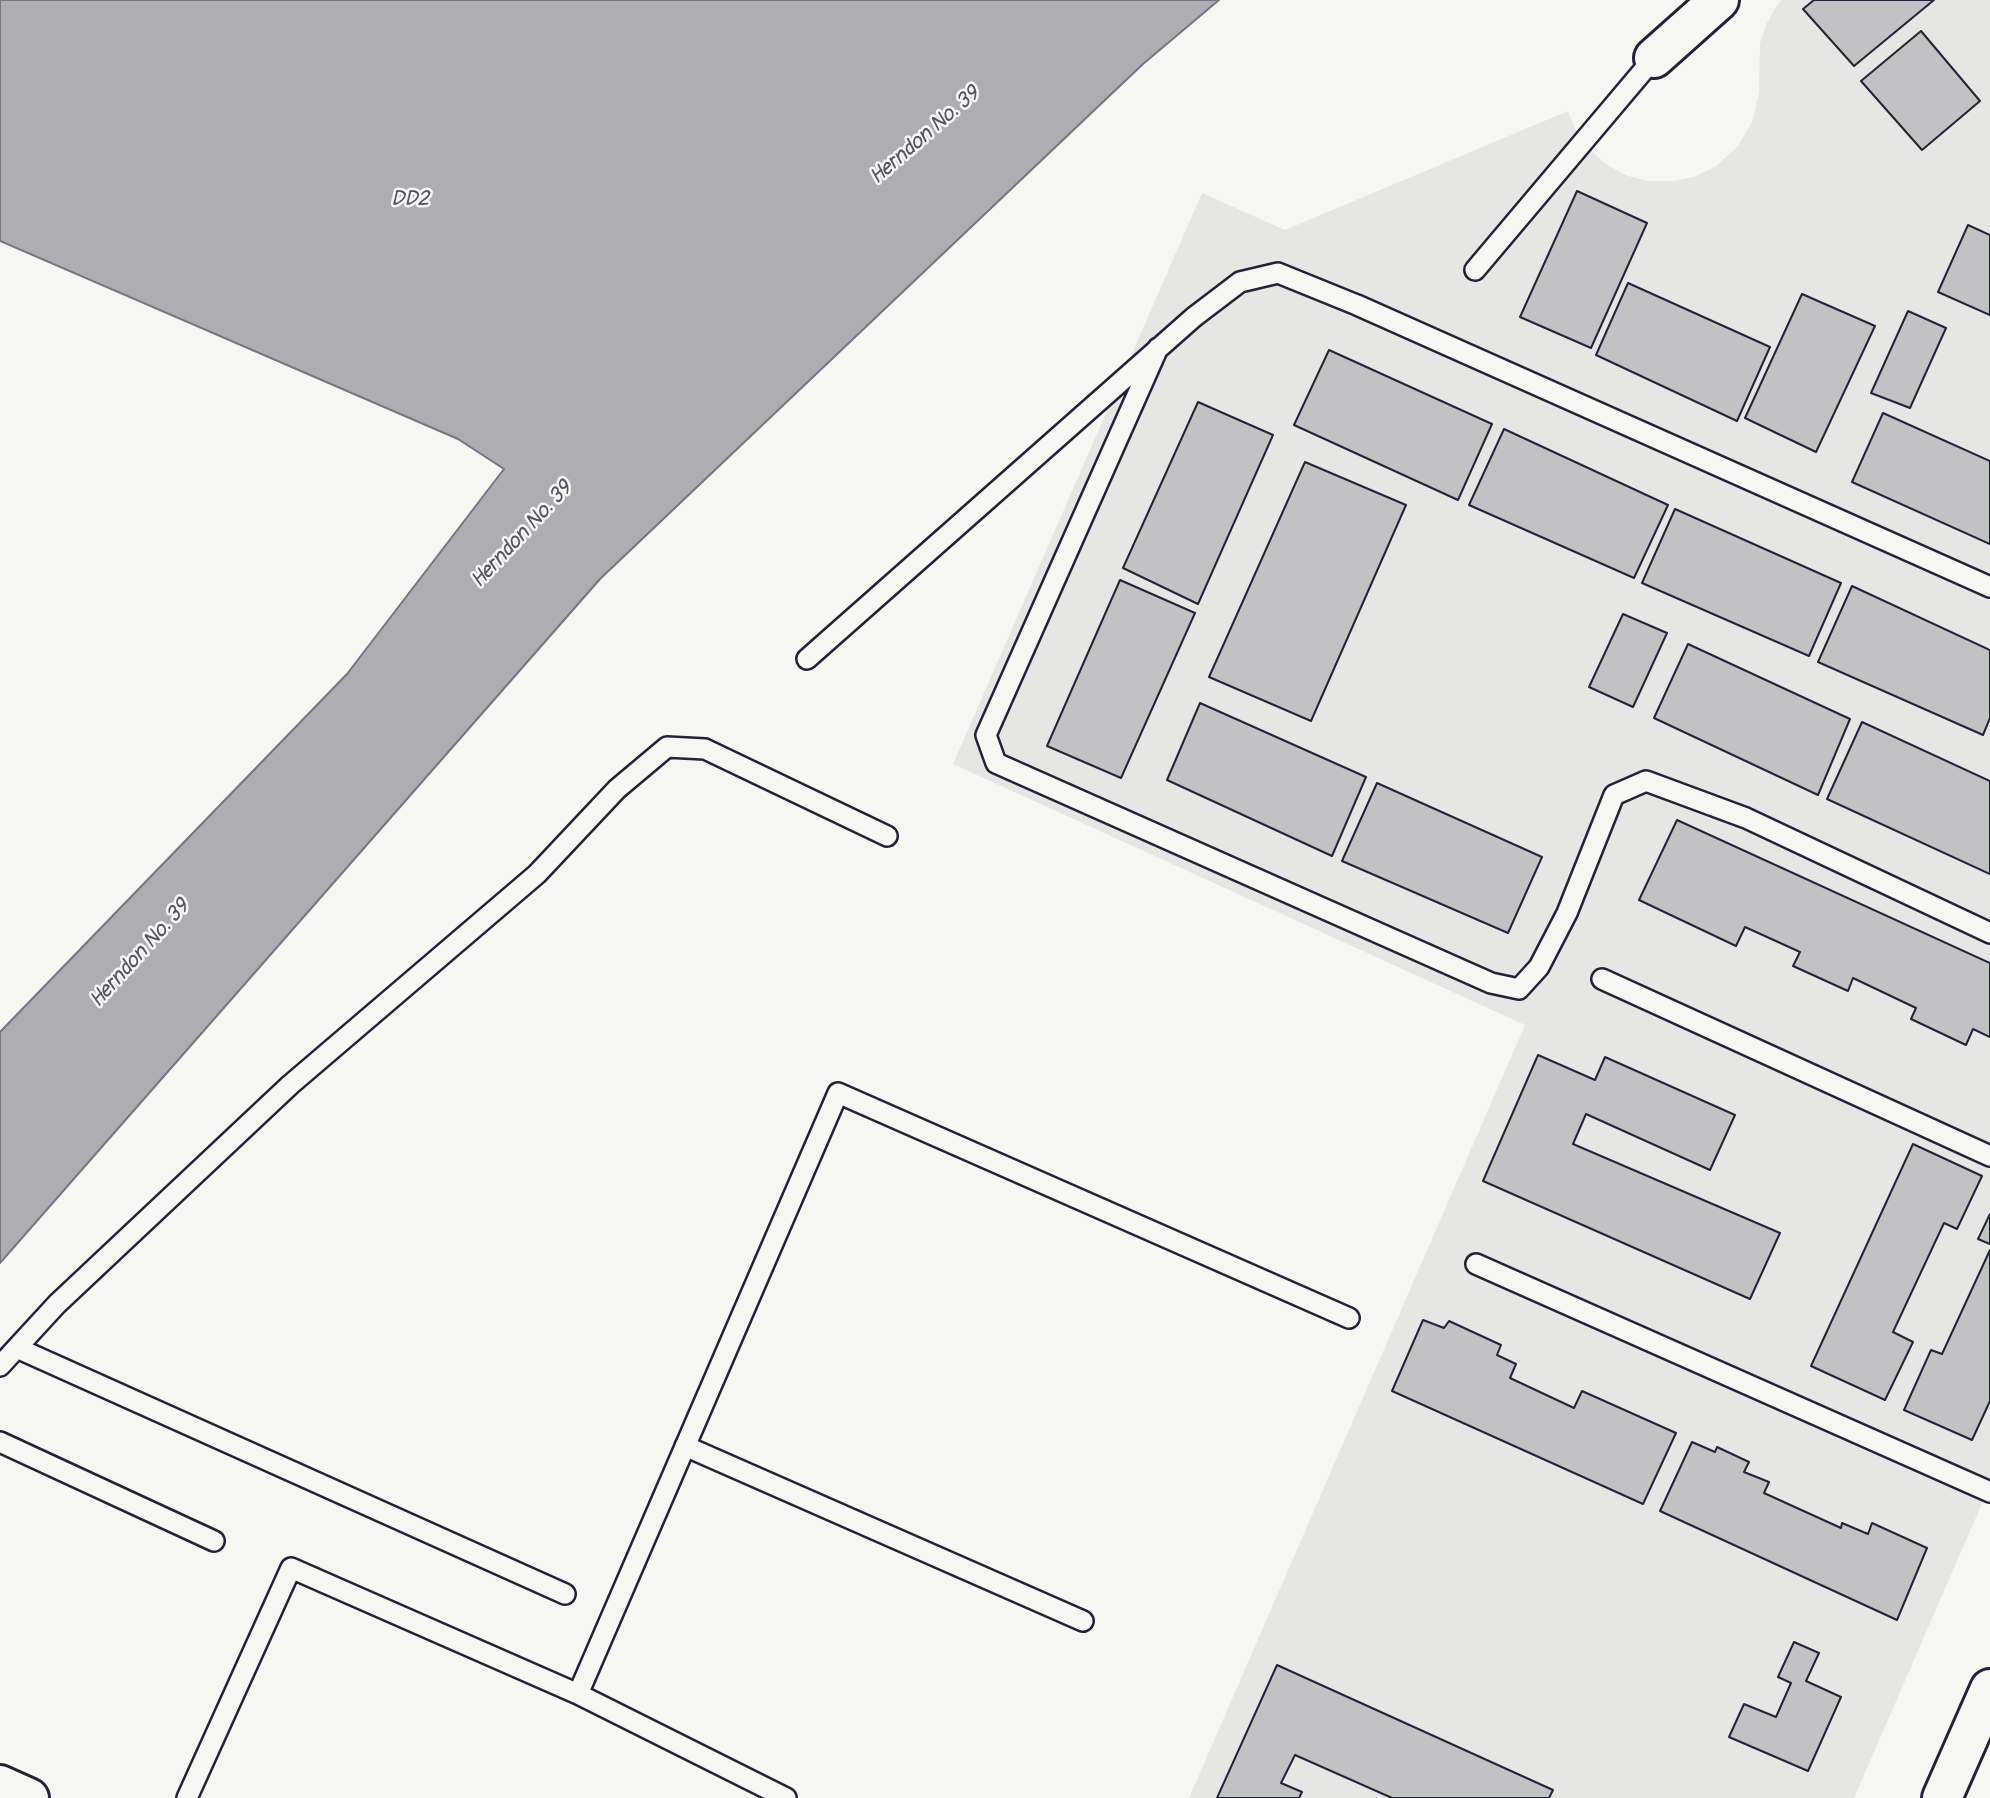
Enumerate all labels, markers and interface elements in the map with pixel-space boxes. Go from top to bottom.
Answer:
water label: Herndon No. 39 [865,82,985,190]
water label: DD2 [391,187,429,213]
water label: Herndon No. 39 [466,476,578,594]
water label: Herndon No. 39 [85,895,195,1013]

